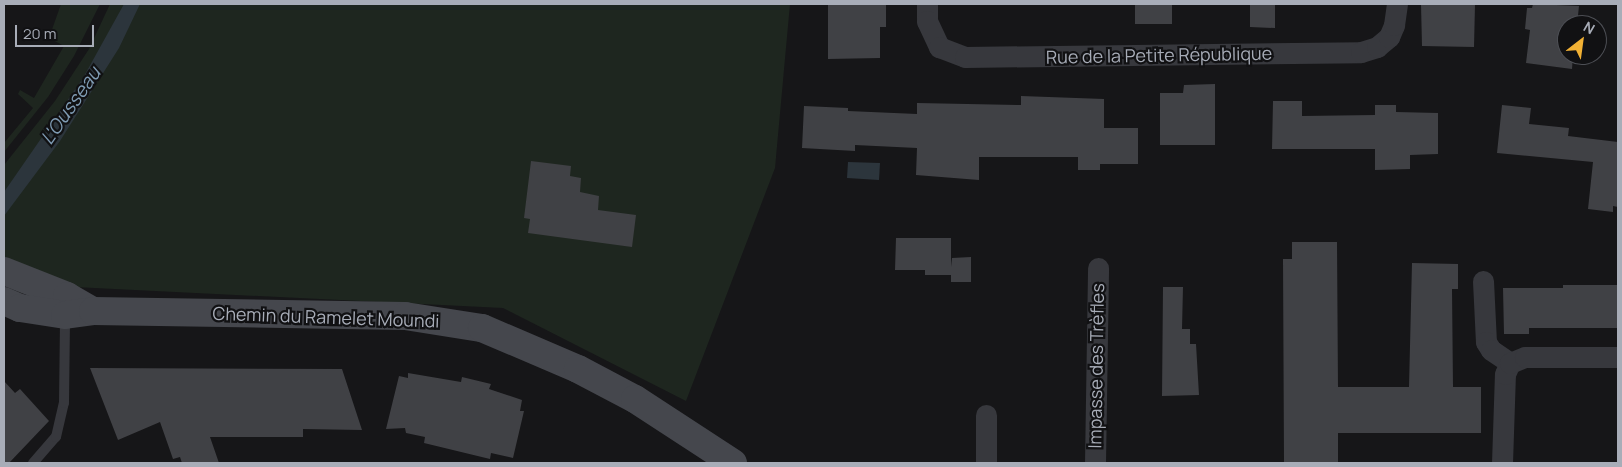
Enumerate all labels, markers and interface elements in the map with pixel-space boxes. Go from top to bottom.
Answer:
scale bar [18,15,96,47]
north arrow [1557,15,1607,65]
text: N [1580,17,1598,38]
text: 20 m [23,23,56,44]
street label: Rue de la Petite République [1046,42,1272,68]
water label: L'Ousseau [36,63,106,149]
street label: Impasse des Trèfles [1084,283,1108,449]
street label: Chemin du Ramelet Moundi [212,302,440,332]

